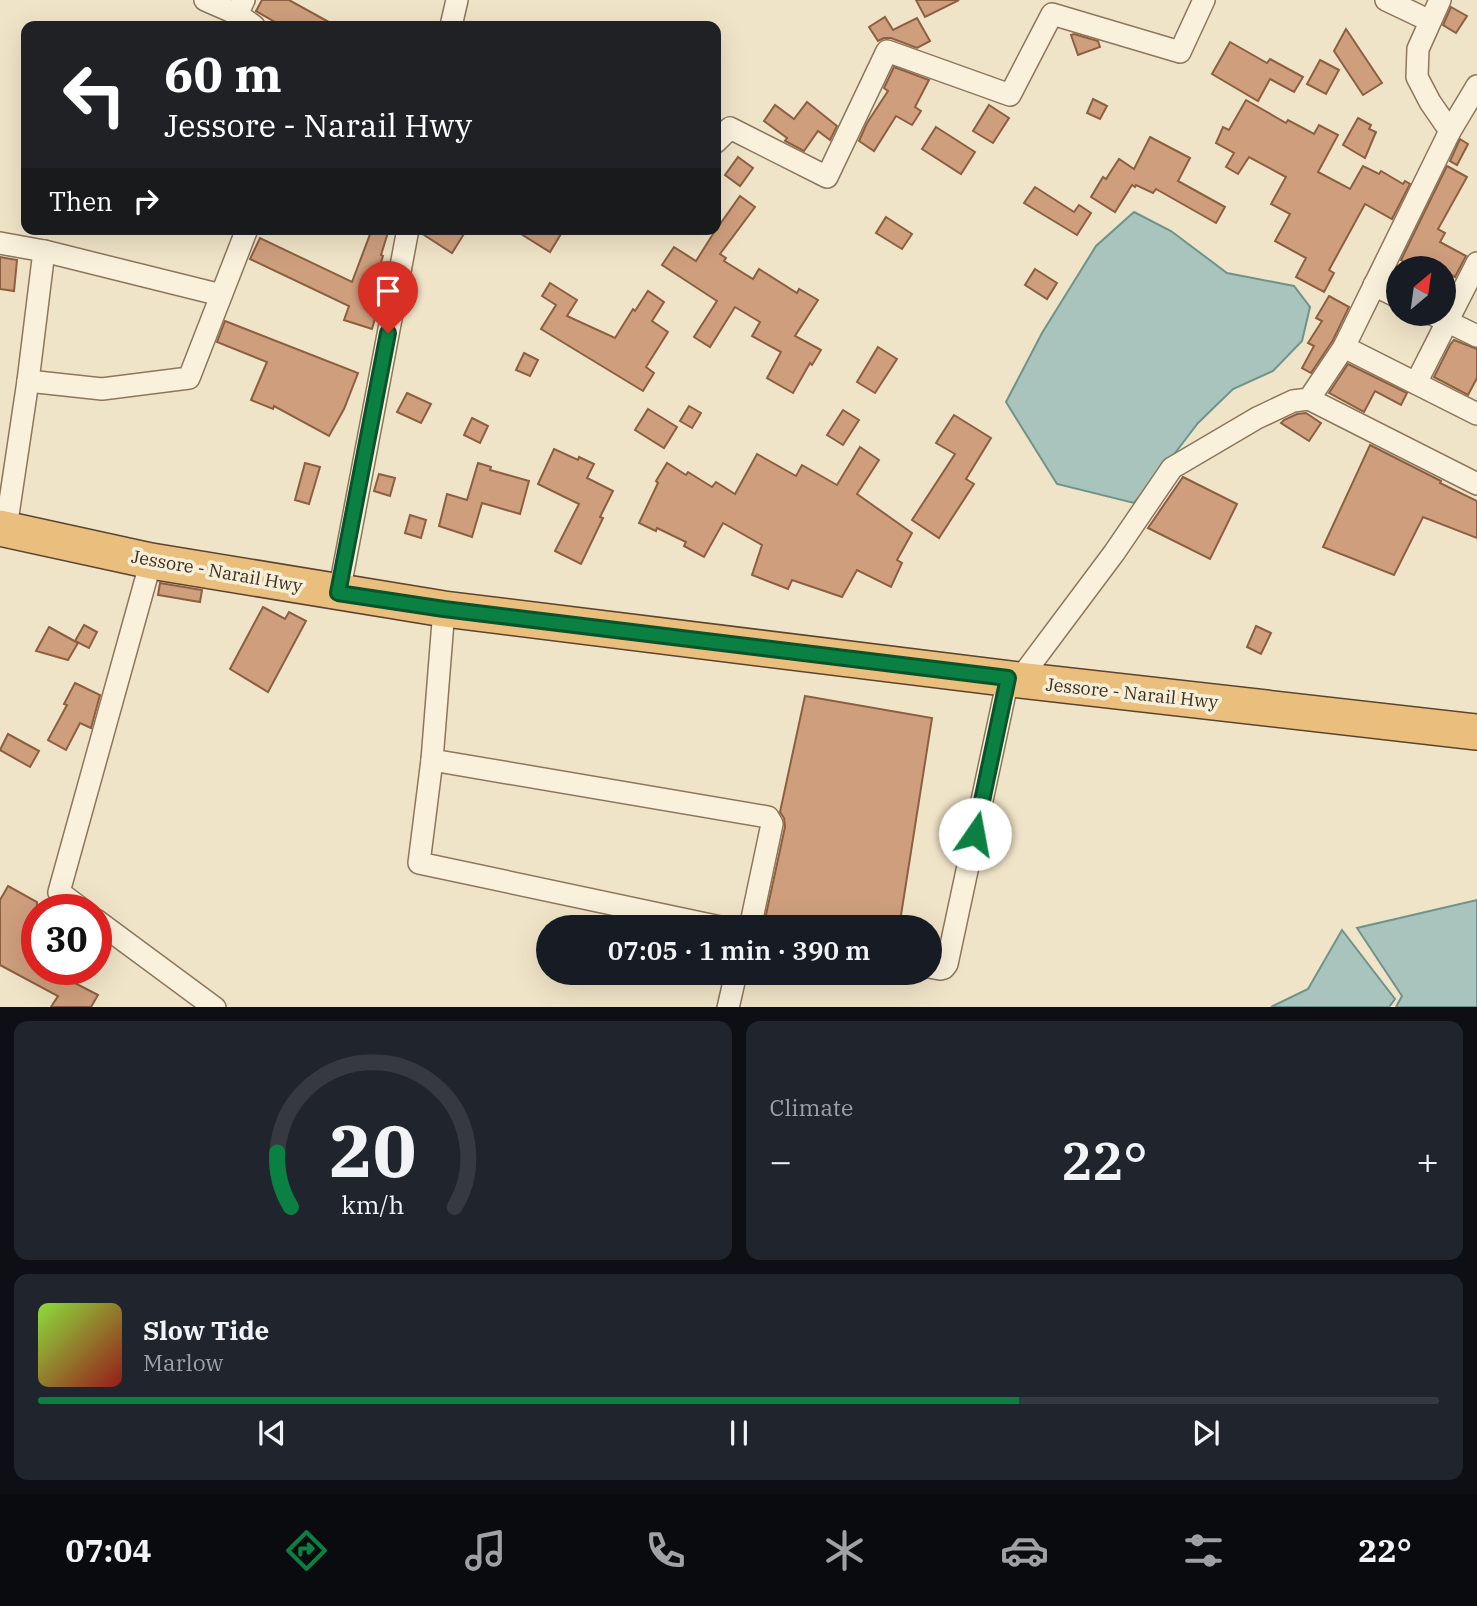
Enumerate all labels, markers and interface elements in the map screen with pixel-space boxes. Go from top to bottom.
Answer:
text: 60 m [164,42,282,105]
icon: left [49,49,140,140]
text: Jessore - Narail Hwy [164,104,472,146]
icon: right [127,182,165,220]
text: Then [49,184,113,218]
north arrow [1386,256,1456,326]
map controls [1386,256,1456,326]
pin [358,261,418,333]
icon: arrive [369,272,407,310]
street label: Jessore - Narail Hwy [130,545,305,597]
street label: Jessore - Narail Hwy [1045,673,1220,714]
position arrow [938,797,1012,871]
speed limit sign: 30 [21,894,112,985]
text: 07:05 · 1 min · 390 m [608,933,870,967]
text: Climate [770,1092,853,1122]
text: 20 [329,1102,416,1197]
text: 22° [1061,1127,1148,1194]
text: − [770,1136,792,1185]
text: + [1416,1136,1439,1185]
text: km/h [341,1187,404,1220]
text: Slow Tide [143,1313,269,1347]
text: Marlow [143,1347,223,1377]
icon: previous [253,1414,291,1452]
icon: pause [720,1414,758,1452]
icon: next [1187,1414,1225,1452]
icon: directions [282,1526,331,1575]
icon: music [461,1526,510,1575]
icon: phone [641,1526,690,1575]
icon: climate [820,1526,869,1575]
icon: car [1000,1526,1049,1575]
icon: filters [1179,1526,1228,1575]
text: 07:04 [65,1529,152,1571]
text: 22° [1358,1529,1412,1571]

